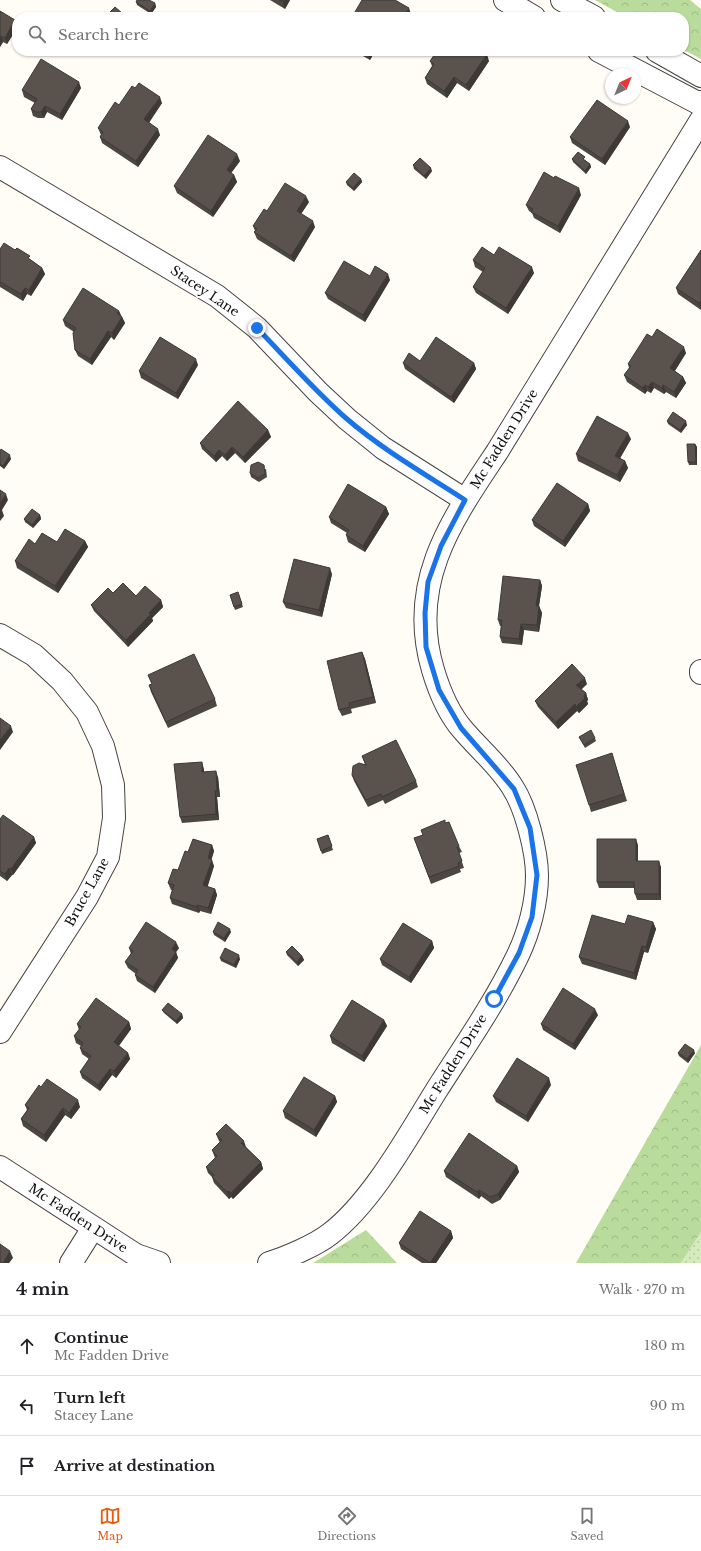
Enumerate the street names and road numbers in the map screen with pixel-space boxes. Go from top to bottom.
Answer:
street label: Stacey Lane [167,262,243,320]
street label: Mc Fadden Drive [466,386,542,492]
street label: Bruce Lane [61,855,113,929]
street label: Mc Fadden Drive [415,1011,491,1117]
street label: Mc Fadden Drive [25,1180,131,1256]

